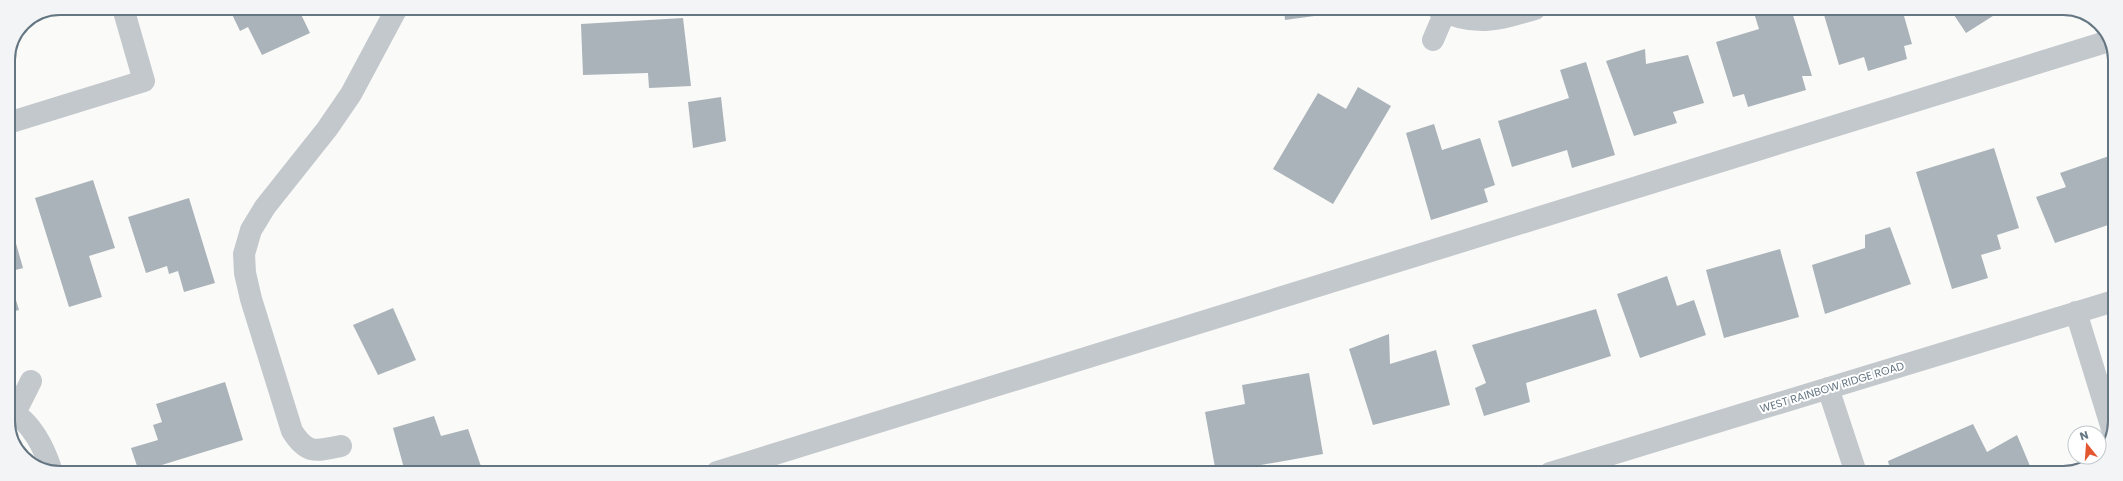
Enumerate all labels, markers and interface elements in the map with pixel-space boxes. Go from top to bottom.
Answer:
street label: WEST RAINBOW RIDGE ROAD [1758,357,1906,417]
north arrow [2067,425,2107,465]
text: N [2078,427,2090,444]

